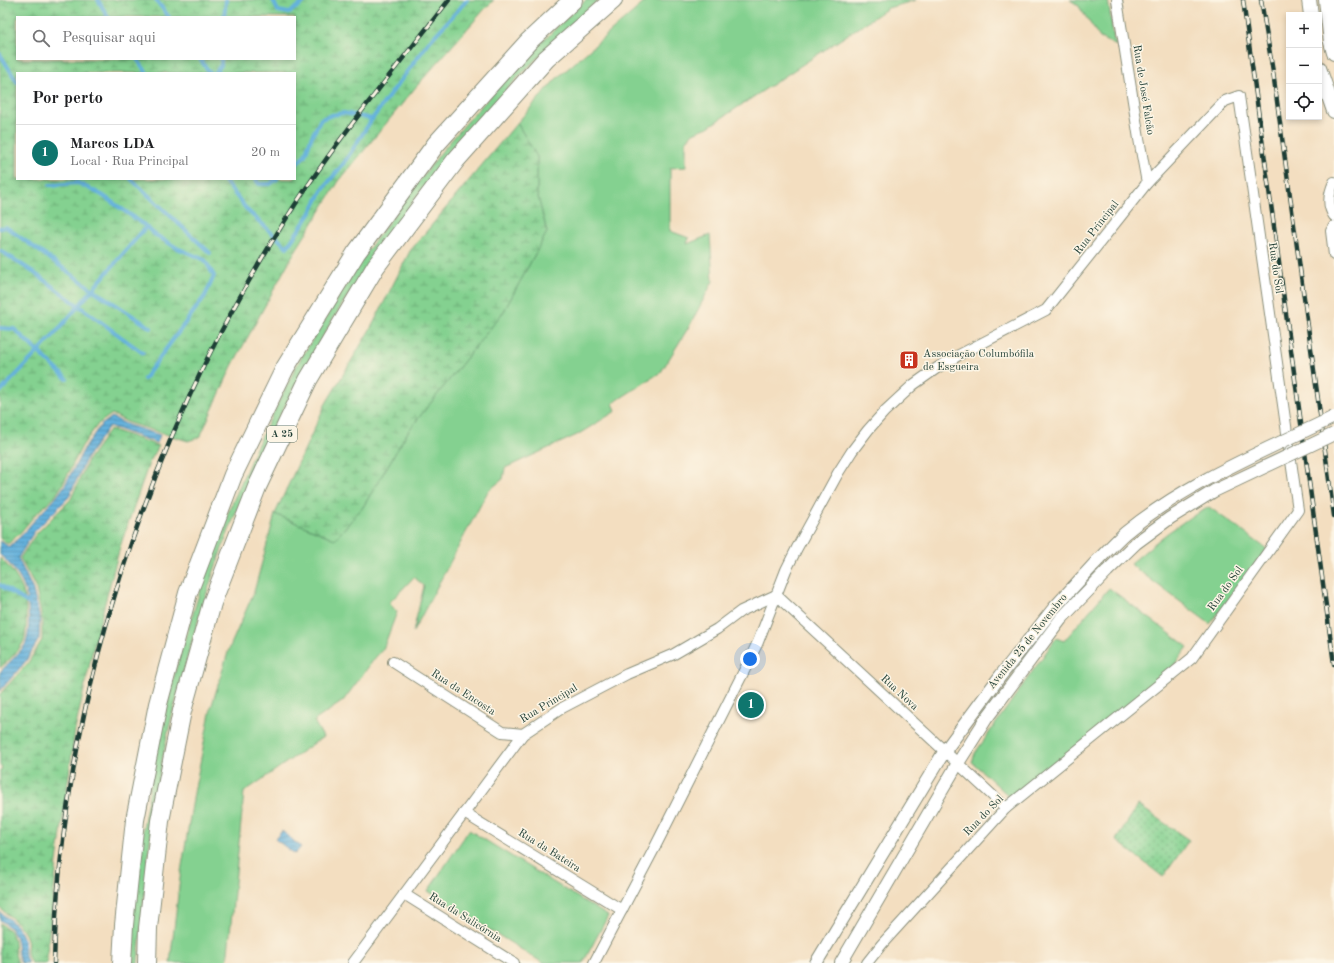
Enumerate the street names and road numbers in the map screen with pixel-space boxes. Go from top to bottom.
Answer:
street label: Rua de José Falcão [1130,44,1156,136]
street label: Rua Principal [1073,199,1121,257]
street label: Rua do Sol [1266,242,1284,294]
road number: A 25 [267,426,297,442]
street label: Rua do Sol [1206,565,1246,613]
street label: Avenida 25 de Novembro [986,592,1070,692]
street label: Rua da Encosta [429,668,498,718]
street label: Rua Nova [878,673,920,713]
street label: Rua Principal [518,683,580,725]
street label: Rua do Sol [962,794,1006,838]
street label: Rua da Bateira [516,827,583,875]
street label: Rua da Salicórnia [427,891,504,945]

